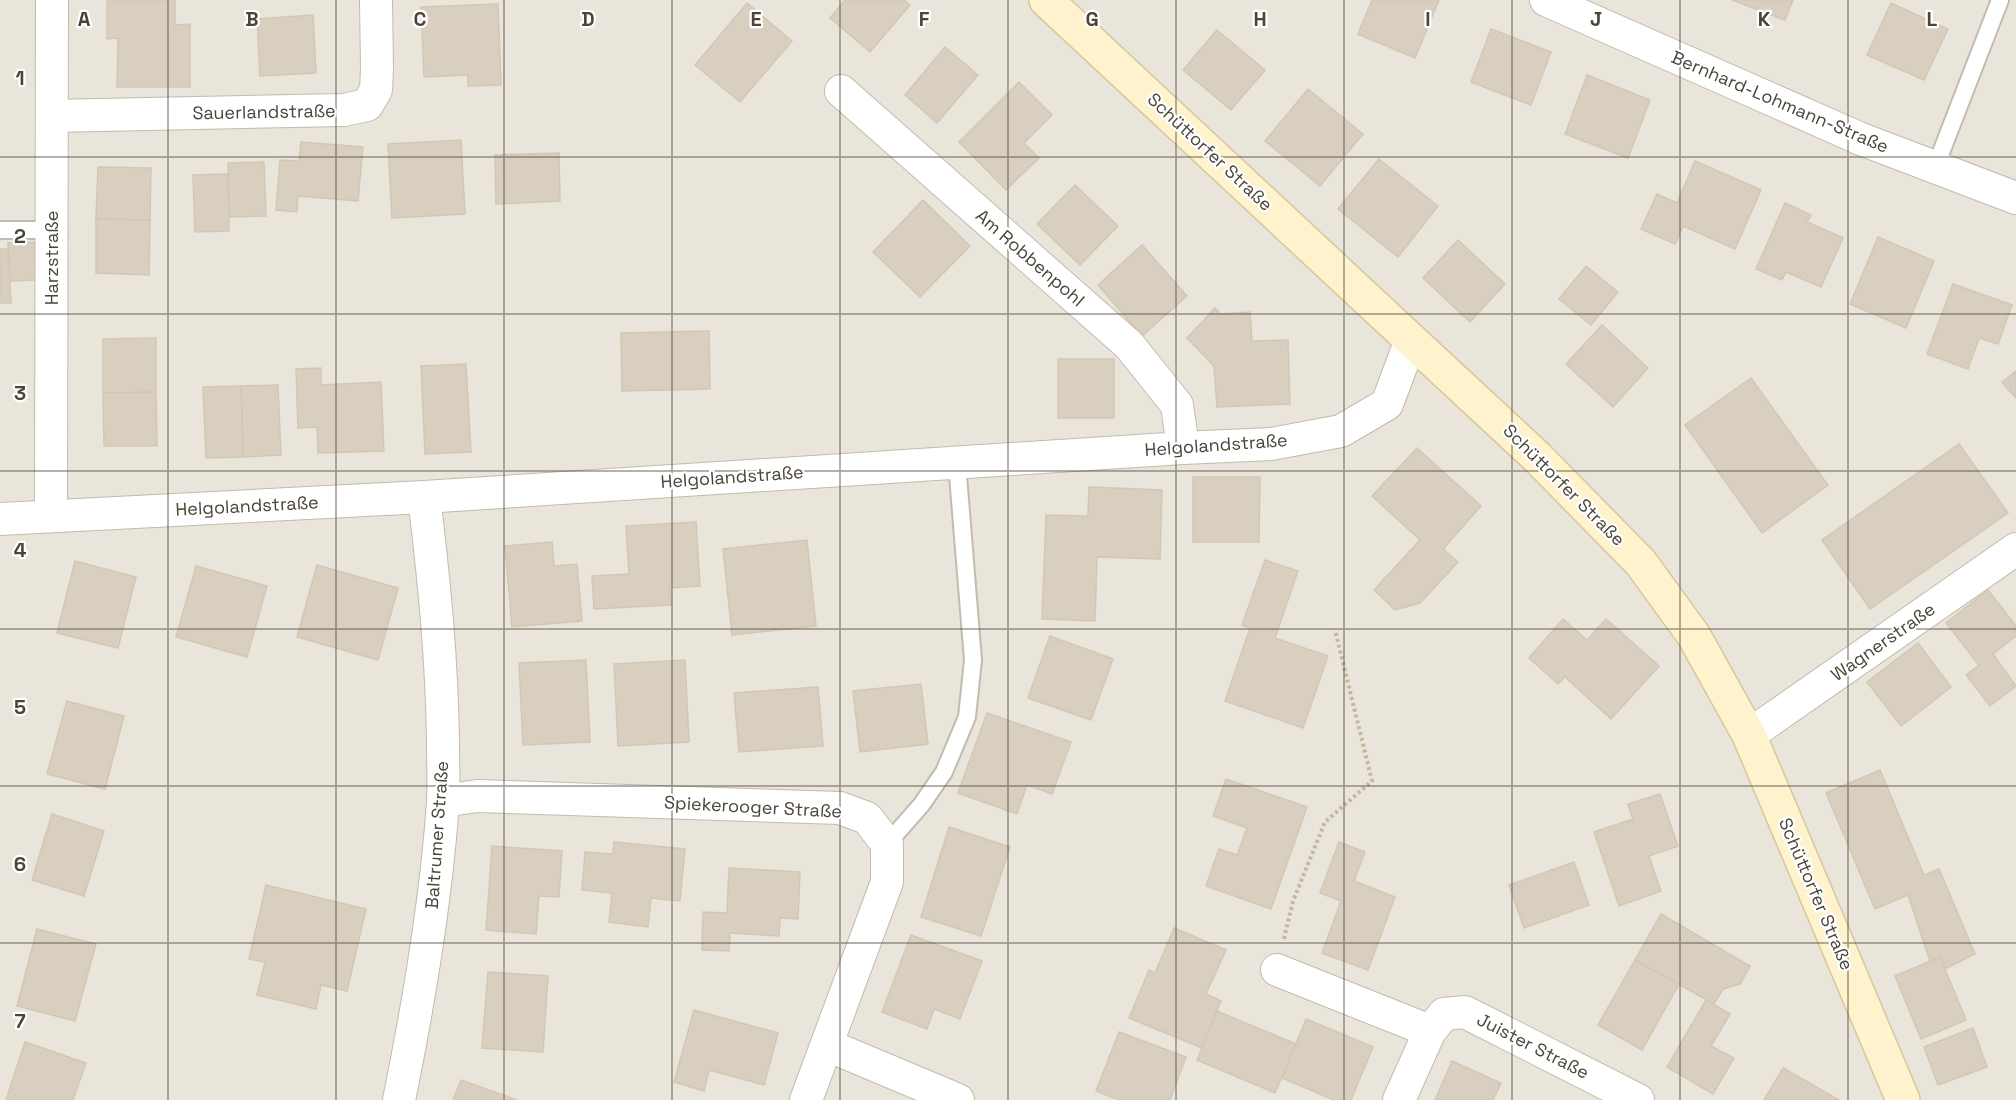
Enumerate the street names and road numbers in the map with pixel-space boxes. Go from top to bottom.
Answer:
street label: Bernhard-Lohmann-Straße [1668,45,1892,158]
street label: Schüttorfer Straße [1143,88,1278,216]
street label: Sauerlandstraße [192,99,336,124]
street label: Am Robbenpohl [971,204,1090,311]
street label: Harzstraße [40,211,63,305]
street label: Schüttorfer Straße [1498,419,1630,551]
street label: Helgolandstraße [1144,428,1288,461]
street label: Helgolandstraße [660,460,804,493]
street label: Helgolandstraße [175,490,319,521]
street label: Wagnerstraße [1826,597,1939,686]
street label: Baltrumer Straße [420,760,453,910]
street label: Spiekerooger Straße [664,790,842,823]
street label: Schüttorfer Straße [1774,814,1859,973]
street label: Juister Straße [1473,1007,1593,1084]

